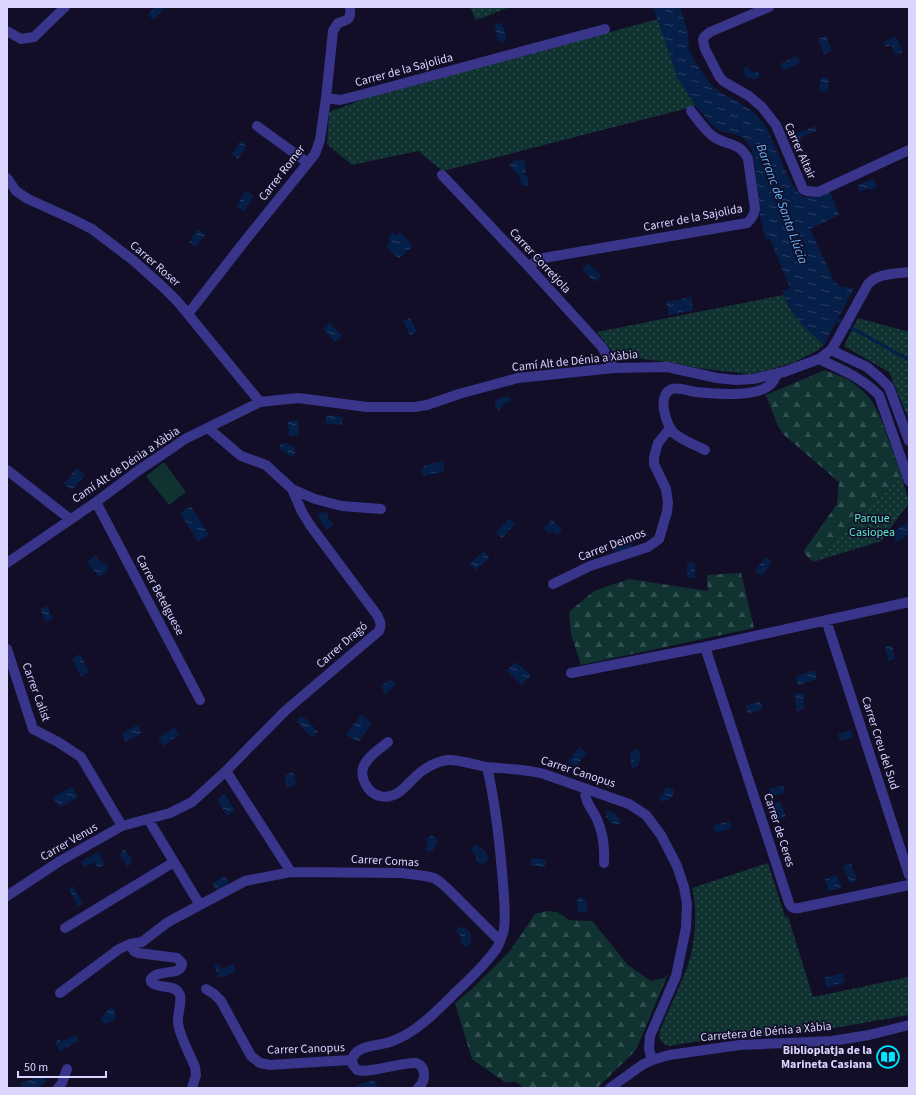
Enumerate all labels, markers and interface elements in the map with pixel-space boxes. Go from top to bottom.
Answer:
street label: Carrer de la Sajolida [353,49,455,91]
street label: Carrer Altair [780,120,820,183]
street label: Carrer Romer [255,141,310,205]
water label: Barranc de Santa Llúcia [752,141,812,267]
street label: Carrer de la Sajolida [642,200,744,236]
street label: Carrer Corretjola [505,225,575,297]
street label: Carrer Roser [126,237,185,291]
street label: Camí Alt de Dénia a Xàbia [511,346,639,376]
street label: Camí Alt de Dénia a Xàbia [69,423,183,507]
park label: Parque Casiopea [849,510,895,541]
street label: Carrer Deimos [576,524,648,566]
street label: Carrer Betelguese [132,552,188,638]
street label: Carrer Dragó [313,618,371,672]
street label: Carrer Calist [18,660,54,724]
street label: Carrer Creu del Sud [857,694,903,792]
street label: Carrer Canopus [538,752,618,792]
street label: Carrer de Ceres [759,791,799,869]
street label: Carrer Venus [37,819,101,865]
street label: Carrer Comas [351,851,419,871]
street label: Carretera de Dénia a Xàbia [700,1018,832,1046]
street label: Carrer Canopus [267,1039,345,1059]
place label: Biblioplatja de la Marineta Casiana [781,1042,872,1073]
library icon: Biblioplatja de la Marineta Casiana [875,1044,901,1070]
scale bar [18,1053,106,1079]
text: 50 m [24,1059,48,1076]

